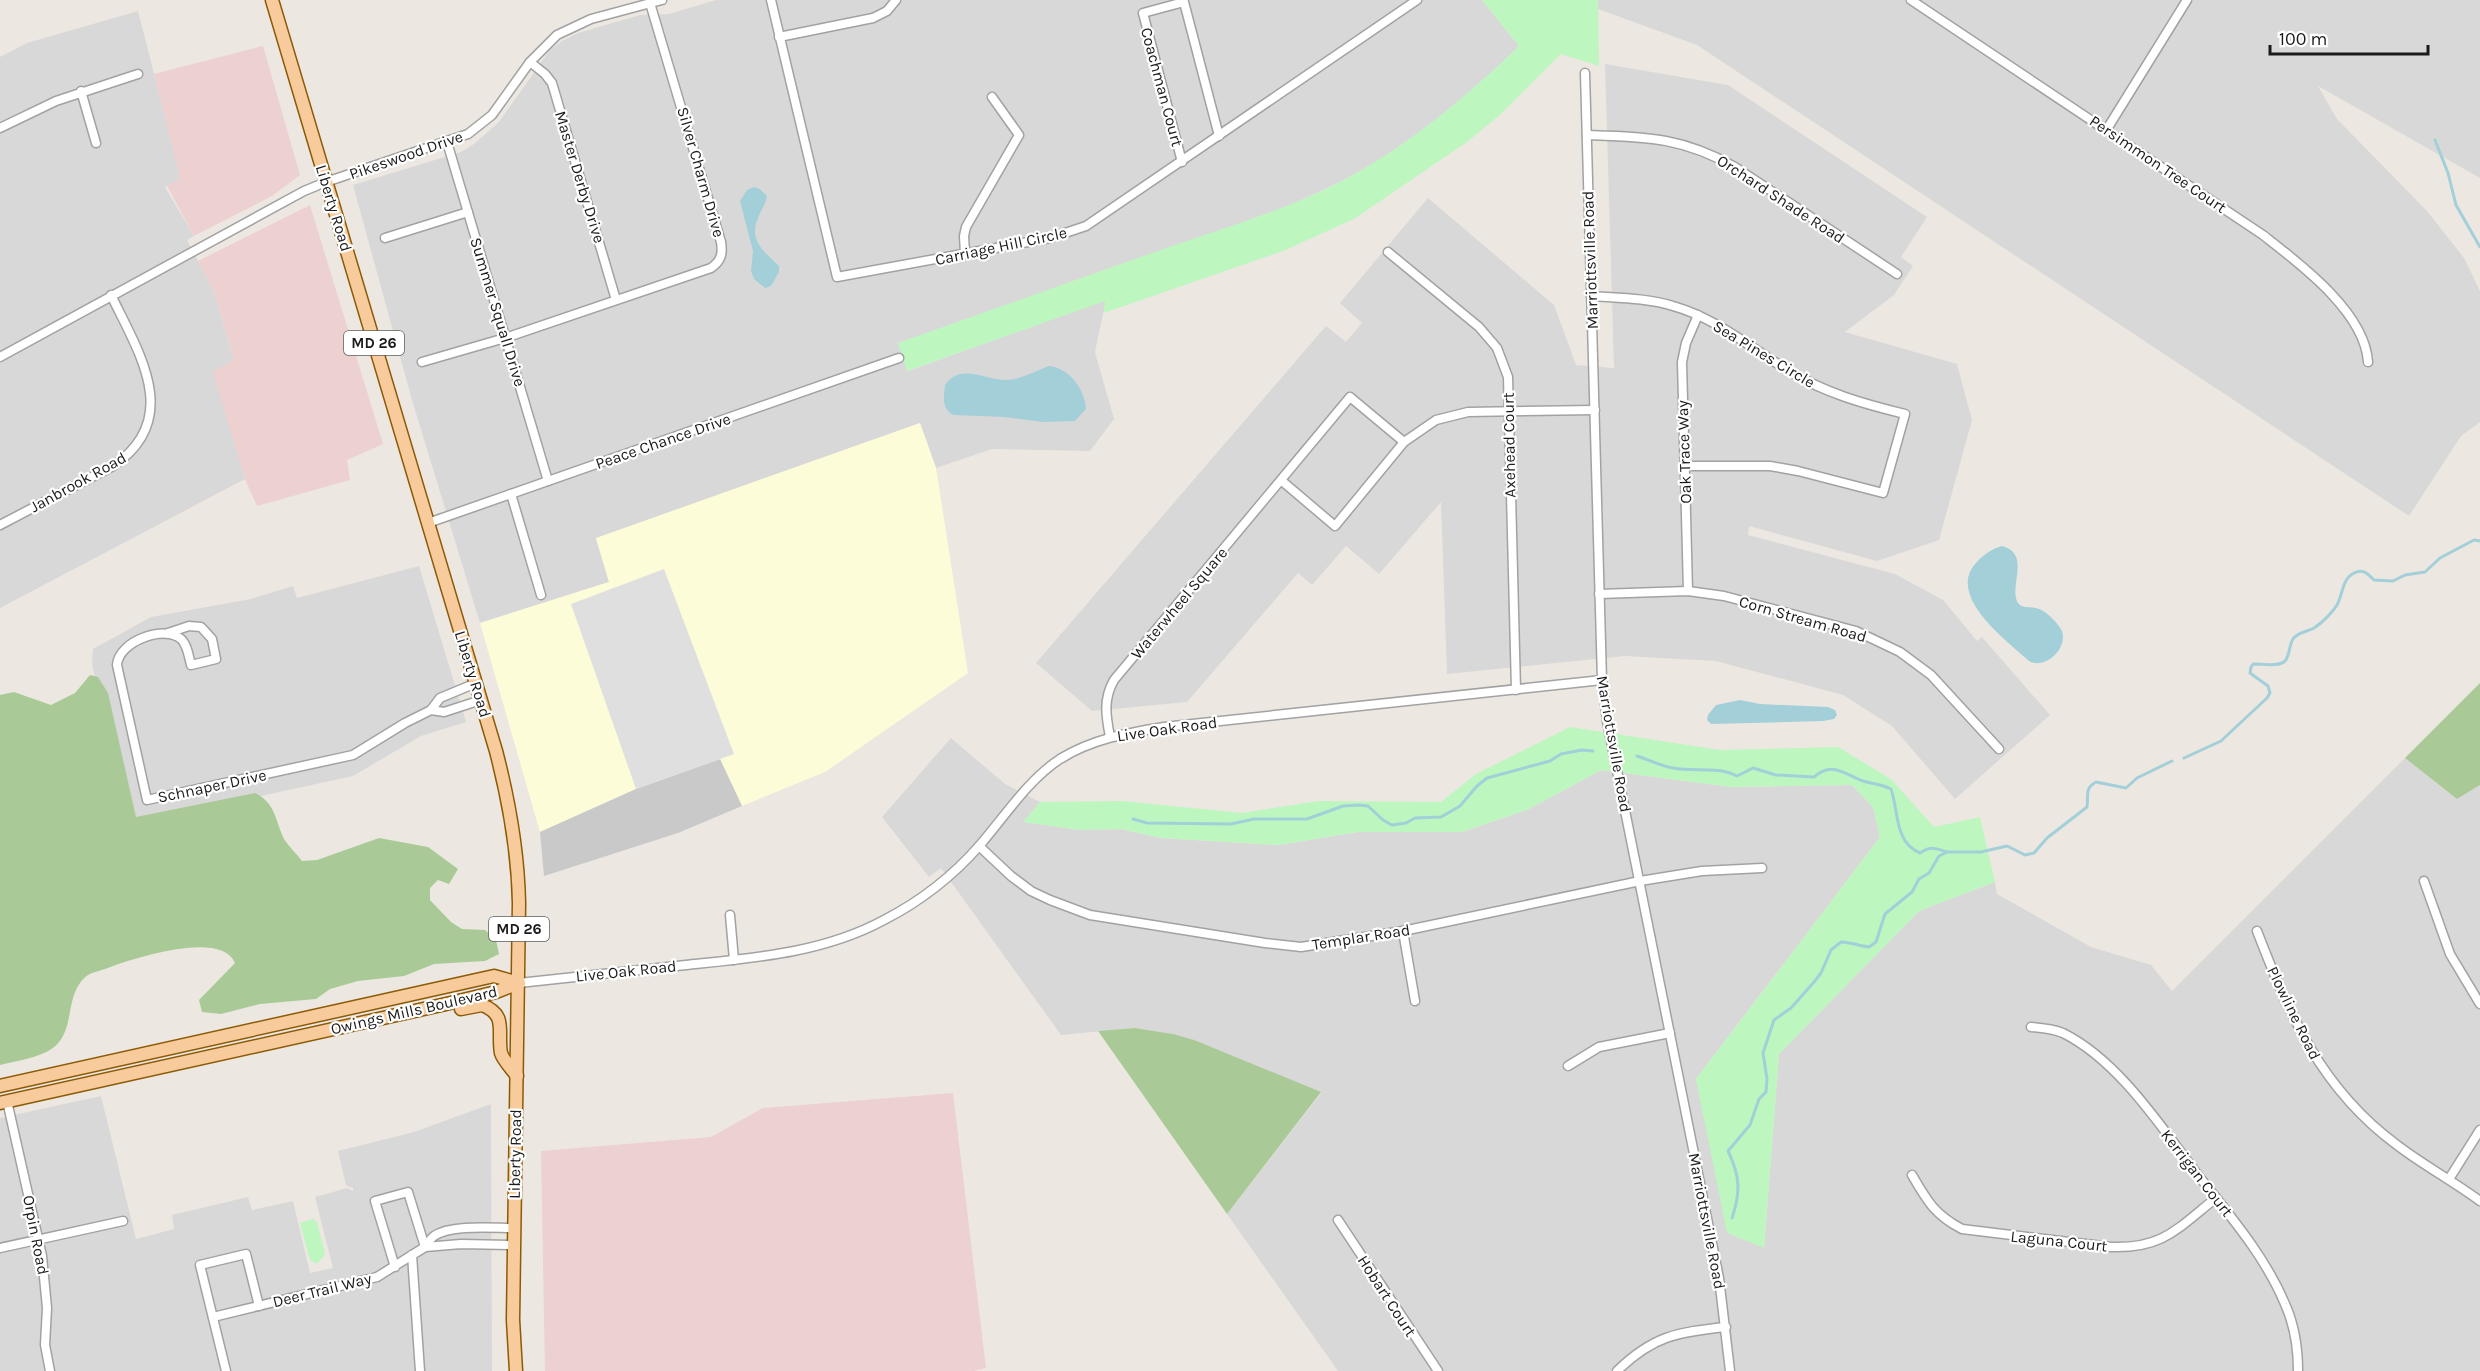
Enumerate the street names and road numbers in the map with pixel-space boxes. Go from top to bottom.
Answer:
street label: Coachman Court [1137,25,1187,149]
street label: Silver Charm Drive [673,105,729,239]
street label: Master Derby Drive [551,109,609,245]
street label: Persimmon Tree Court [2086,111,2230,217]
street label: Pikeswood Drive [347,127,465,183]
street label: Orchard Shade Road [1714,151,1848,247]
street label: Liberty Road [312,162,356,254]
street label: Marriottsville Road [1578,190,1602,330]
street label: Carriage Hill Circle [933,223,1069,269]
street label: Summer Squall Drive [466,235,530,389]
street label: Sea Pines Circle [1710,316,1818,392]
road number: MD 26 [344,331,404,355]
street label: Axehead Court [1499,392,1519,498]
street label: Oak Trace Way [1673,399,1695,504]
street label: Peace Chance Drive [593,409,733,473]
street label: Janbrook Road [26,448,130,516]
street label: Waterwheel Square [1127,543,1231,663]
street label: Corn Stream Road [1737,592,1869,646]
street label: Liberty Road [451,628,495,720]
street label: Marriottsville Road [1593,674,1635,814]
street label: Live Oak Road [1116,713,1218,745]
street label: Schnaper Drive [156,765,268,807]
road number: MD 26 [489,917,549,941]
street label: Templar Road [1311,920,1411,954]
street label: Live Oak Road [575,956,677,986]
street label: Plowline Road [2263,963,2325,1063]
street label: Owings Mills Boulevard [329,982,499,1038]
street label: Liberty Road [505,1109,525,1199]
street label: Kerrigan Court [2157,1126,2237,1220]
street label: Marriottsville Road [1684,1151,1730,1291]
street label: Orpin Road [19,1194,53,1276]
street label: Laguna Court [2010,1226,2108,1256]
street label: Hobart Court [1354,1252,1420,1340]
street label: Deer Trail Way [271,1268,374,1311]

